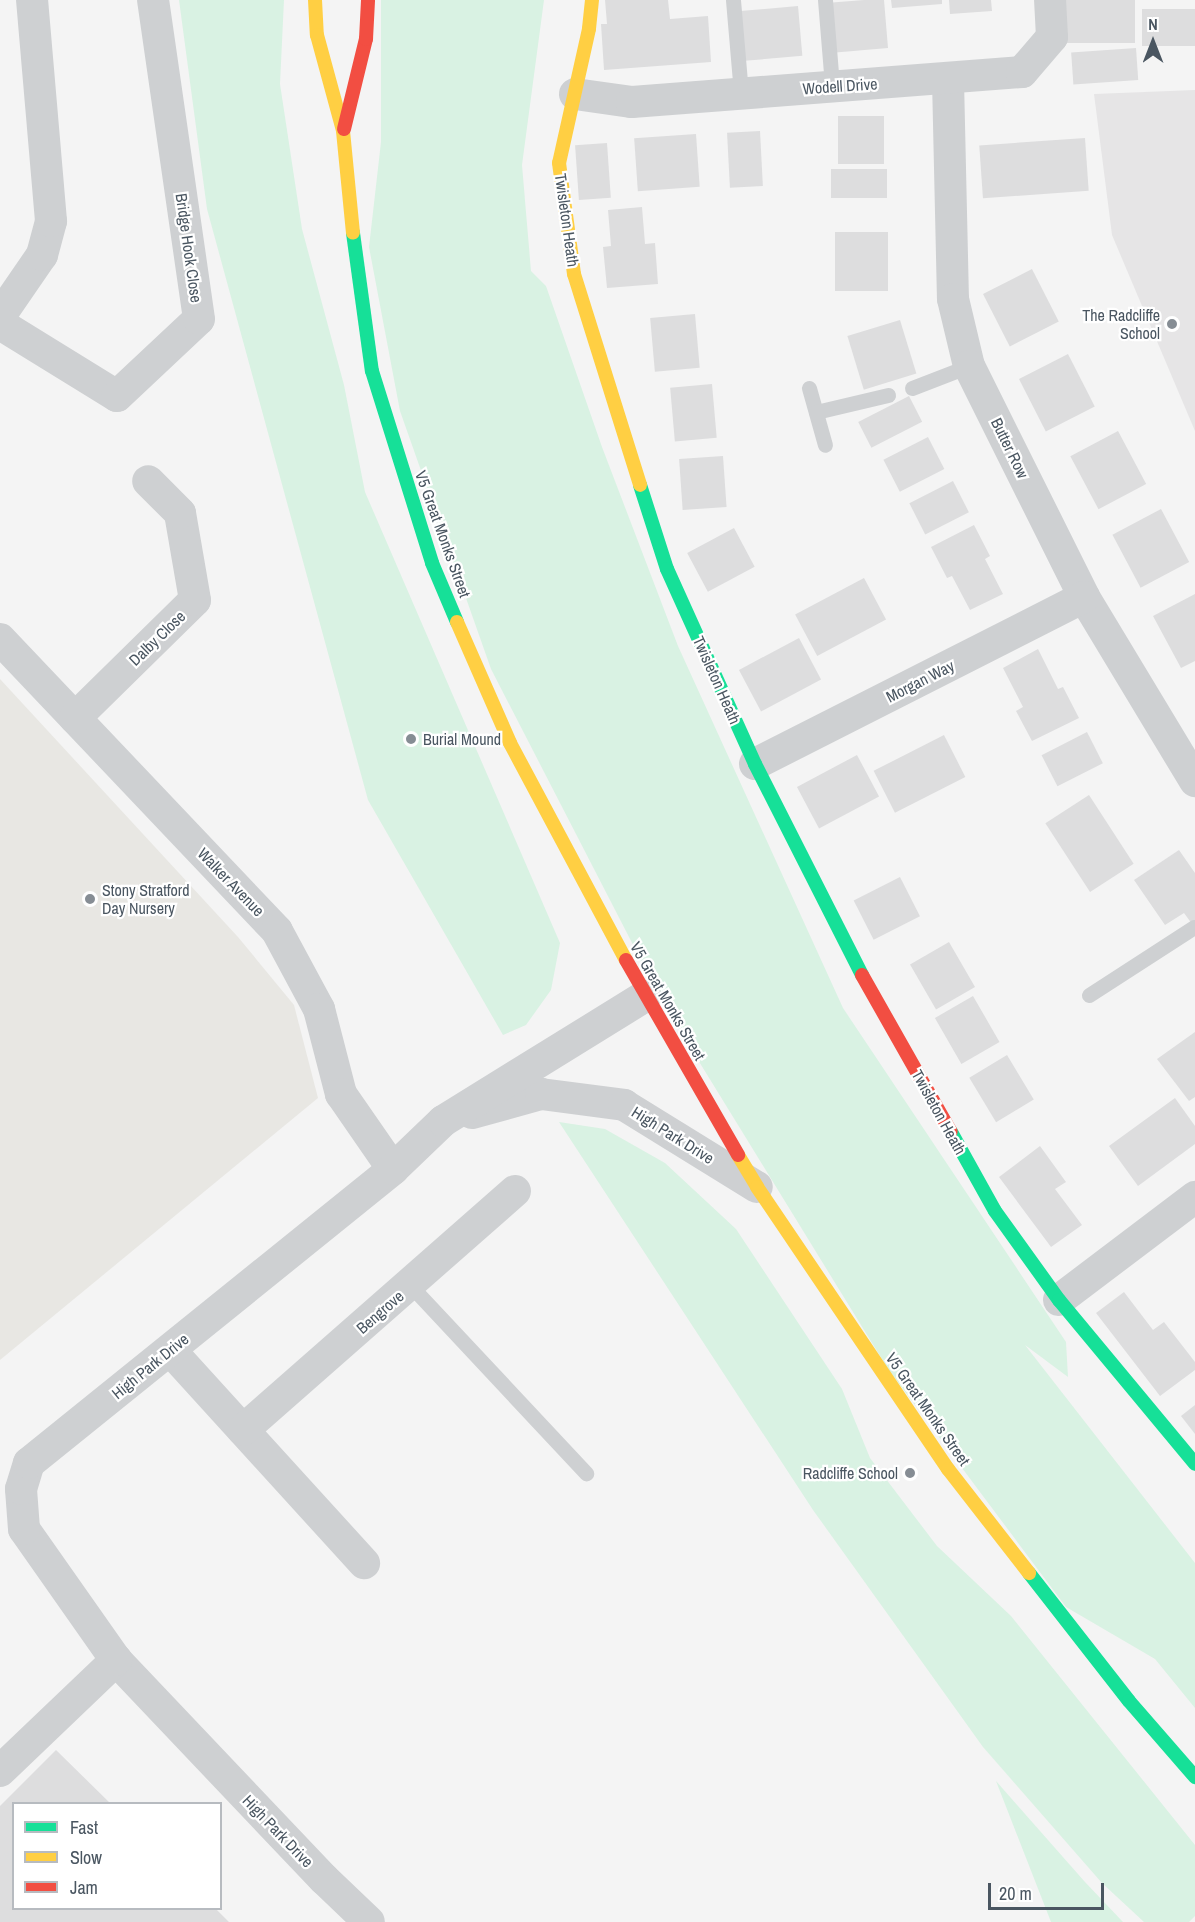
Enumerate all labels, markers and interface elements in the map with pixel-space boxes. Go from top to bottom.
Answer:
north arrow [1123,12,1183,72]
text: N [1148,13,1158,35]
street label: Wodell Drive [802,74,878,98]
street label: Twisleton Heath [551,172,583,268]
street label: Bridge Hook Close [172,192,206,304]
place label: The Radcliffe School [1082,305,1160,343]
marker: The Radcliffe School [1165,317,1179,331]
street label: Butter Row [987,415,1033,481]
street label: V5 Great Monks Street [411,468,475,600]
street label: Dalby Close [125,607,189,669]
street label: Twisleton Heath [689,633,745,727]
street label: Morgan Way [883,656,957,706]
place label: Burial Mound [423,729,501,749]
marker: Burial Mound [404,732,418,746]
street label: Walker Avenue [193,844,269,920]
place label: Stony Stratford Day Nursery [102,880,190,918]
marker: Stony Stratford Day Nursery [83,892,97,906]
street label: V5 Great Monks Street [626,938,710,1064]
street label: Twisleton Heath [908,1066,970,1158]
street label: High Park Drive [628,1102,718,1168]
street label: Bengrove [353,1286,407,1338]
street label: High Park Drive [108,1329,192,1403]
street label: V5 Great Monks Street [882,1349,974,1469]
place label: Radcliffe School [803,1463,898,1483]
marker: Radcliffe School [903,1466,917,1480]
street label: High Park Drive [239,1791,317,1871]
legend [12,1802,222,1910]
text: Fast [70,1815,98,1840]
text: Slow [70,1845,102,1870]
scale bar [991,1871,1106,1909]
text: Jam [70,1875,98,1900]
text: 20 m [999,1881,1032,1906]

